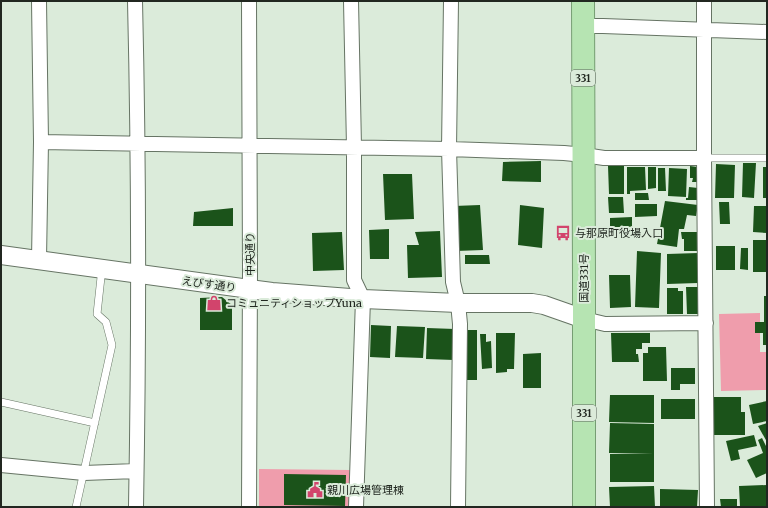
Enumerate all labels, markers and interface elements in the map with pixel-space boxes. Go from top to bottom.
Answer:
road number: 331 [571,70,595,86]
bus stop icon: 与那原町役場入口 [554,224,572,242]
place label: 与那原町役場入口 [575,226,663,240]
street label: 中央通り [243,232,257,276]
street label: 国道331号 [577,253,591,303]
street label: えびす通り [181,273,237,295]
shop icon: コミュニティショップYuna [205,294,223,312]
place label: コミュニティショップYuna [226,296,362,310]
road number: 331 [572,405,596,421]
public building icon: 親川広場管理棟 [306,481,324,499]
place label: 親川広場管理棟 [327,483,404,497]

